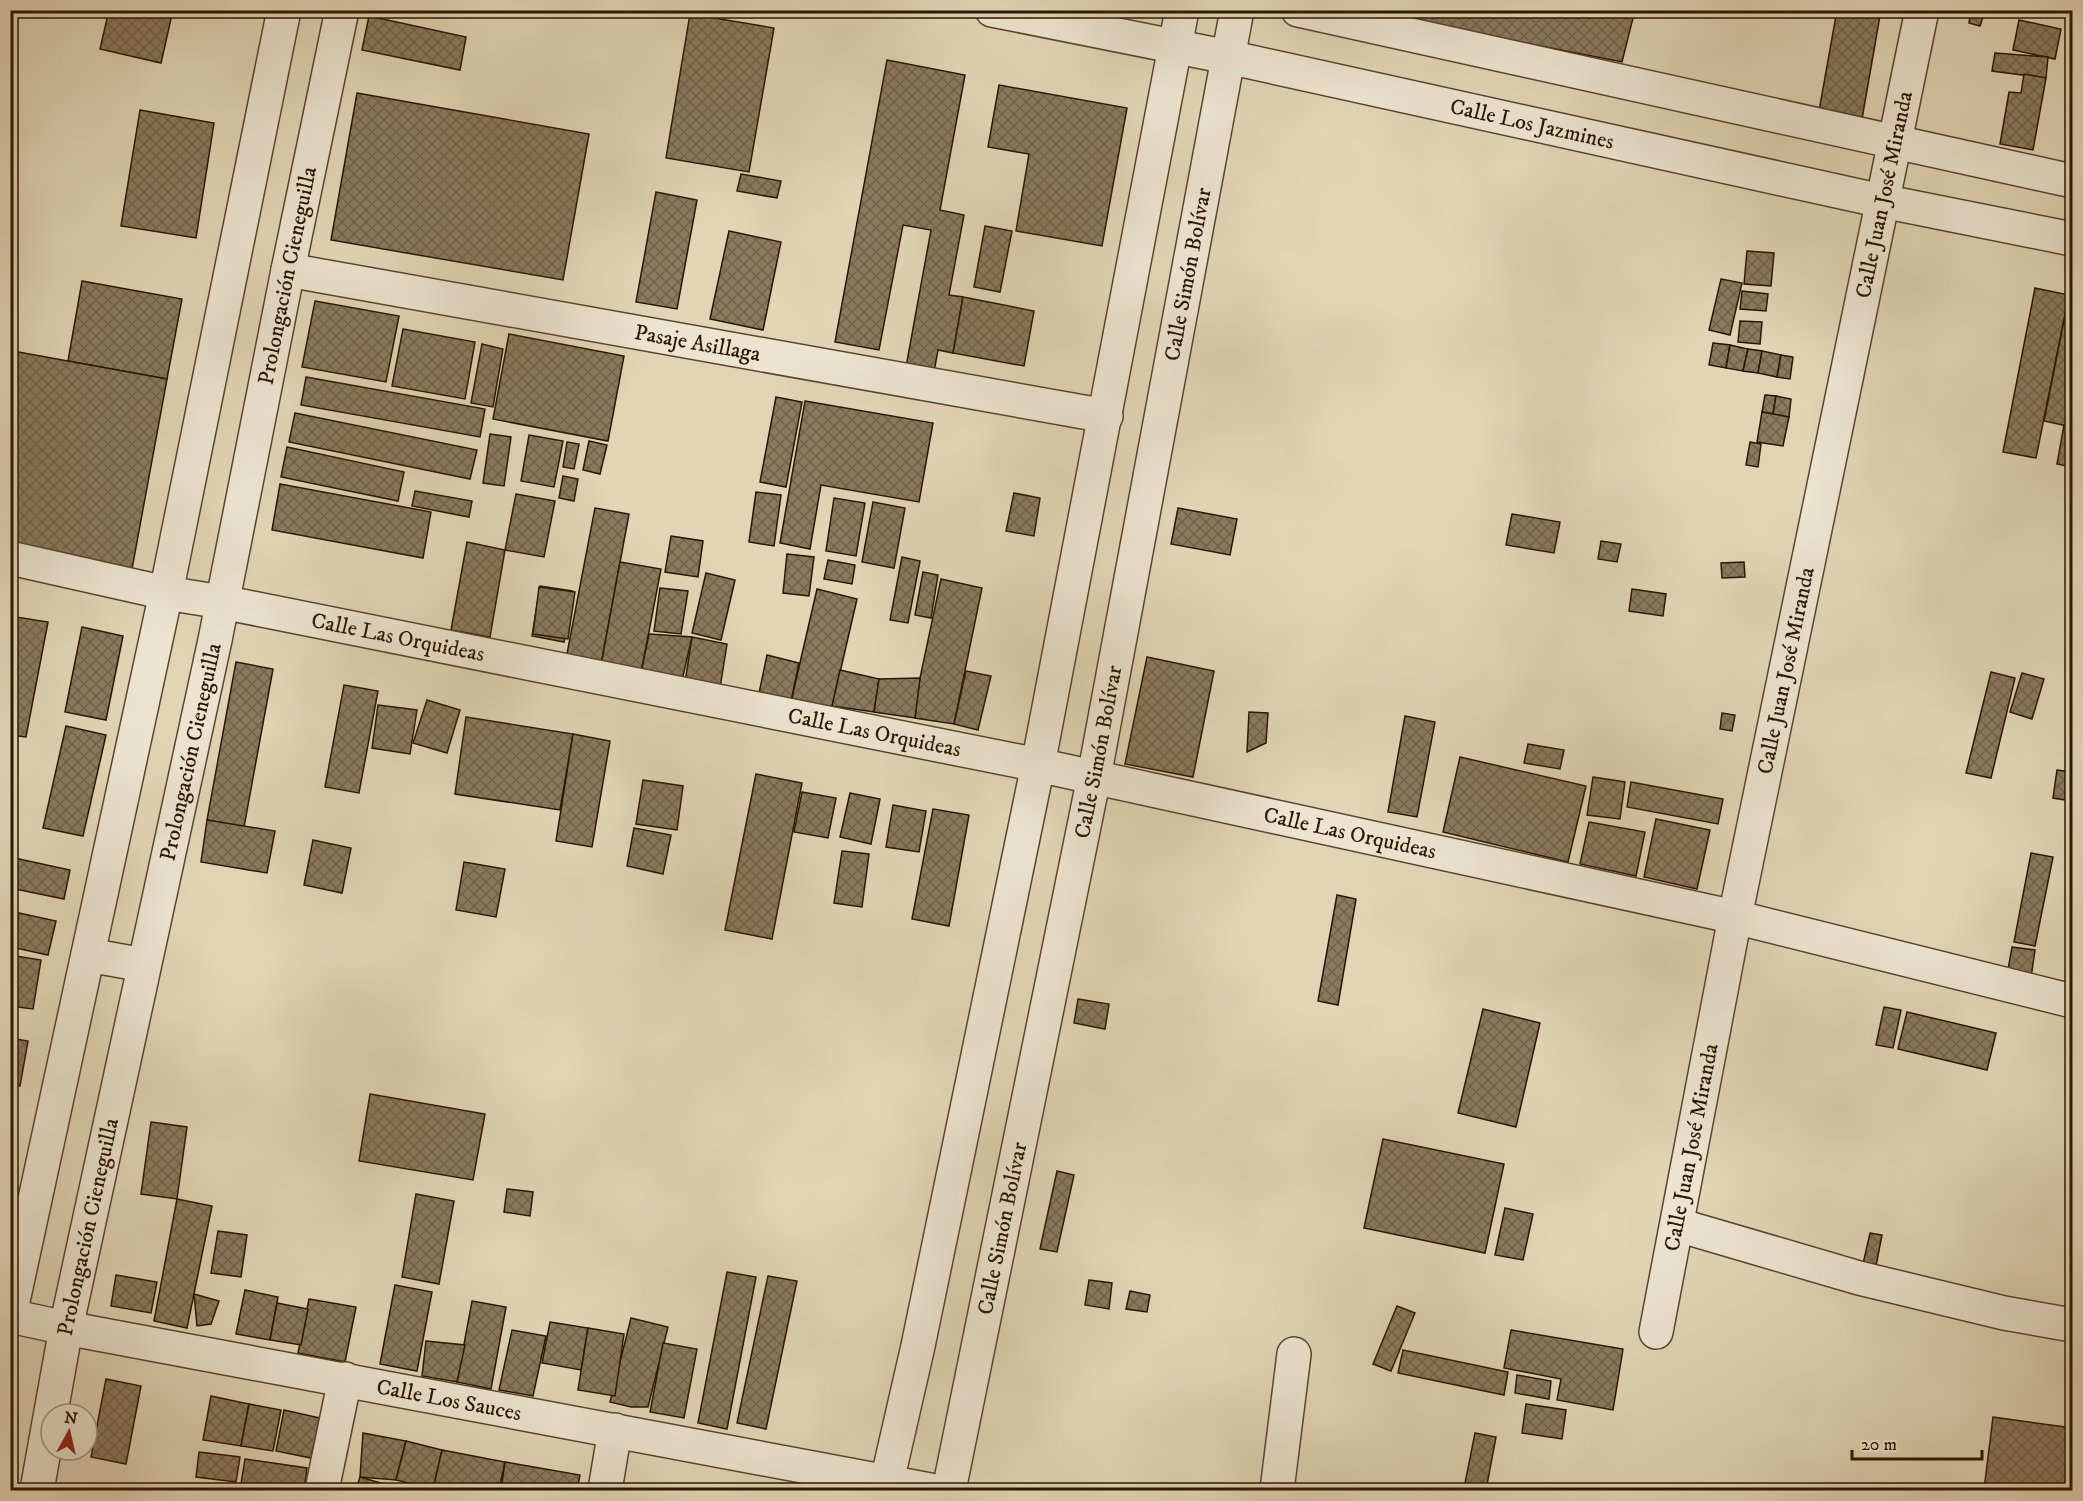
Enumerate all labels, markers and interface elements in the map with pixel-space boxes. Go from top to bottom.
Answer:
street label: Calle Juan José Miranda [1849,88,1919,301]
street label: Calle Los Jazmines [1448,93,1617,155]
street label: Prolongación Cieneguilla [252,164,323,387]
street label: Calle Simón Bolívar [1158,185,1217,363]
street label: Pasaje Asillaga [632,319,763,368]
street label: Calle Juan José Miranda [1751,564,1820,777]
street label: Calle Las Orquideas [309,607,487,668]
street label: Prolongación Cieneguilla [154,640,228,863]
street label: Calle Simón Bolívar [1068,662,1128,841]
street label: Calle Las Orquideas [786,702,963,763]
street label: Calle Las Orquideas [1261,801,1439,865]
street label: Calle Juan José Miranda [1658,1041,1724,1253]
street label: Prolongación Cieneguilla [51,1115,125,1338]
street label: Calle Simón Bolívar [971,1139,1033,1317]
street label: Calle Los Sauces [374,1373,524,1427]
north arrow [39,1402,99,1462]
text: N [63,1407,79,1429]
scale bar [1852,1423,1982,1461]
text: 20 m [1861,1434,1897,1456]

